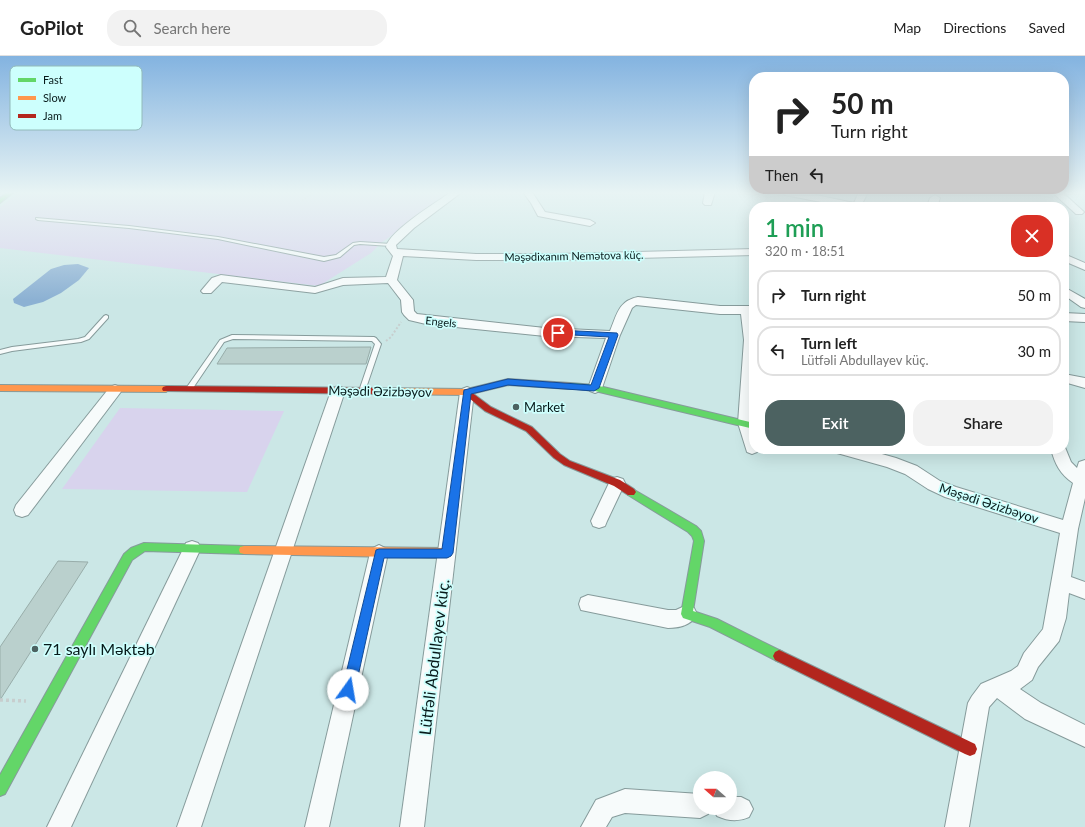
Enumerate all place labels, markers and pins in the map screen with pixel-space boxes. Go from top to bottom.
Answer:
pin [541,316,575,350]
place label: Market [524,399,565,415]
marker: Market [511,402,521,412]
place label: 71 saylı Məktəb [43,639,155,658]
marker: 71 saylı Məktəb [30,644,40,654]

